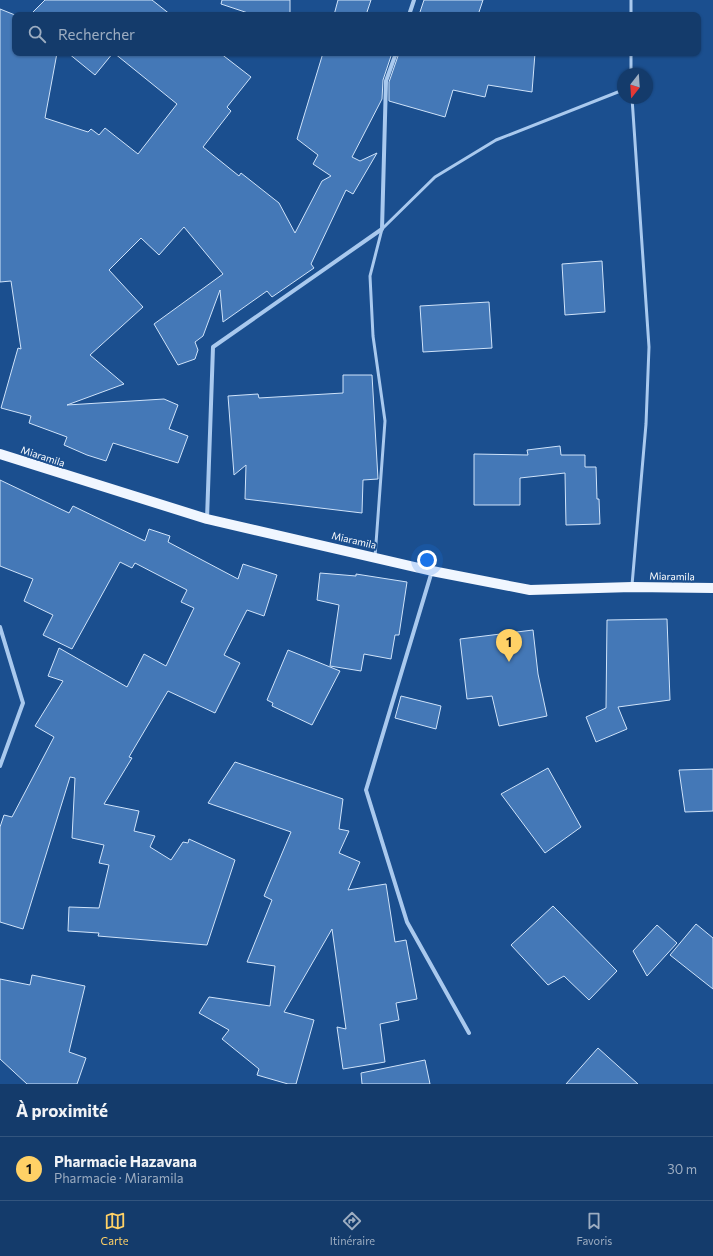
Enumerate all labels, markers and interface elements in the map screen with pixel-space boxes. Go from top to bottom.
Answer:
search box [12,12,701,56]
icon: search [26,23,48,45]
text: Rechercher [58,25,135,43]
north arrow [617,68,653,104]
street label: Miaramila [19,443,67,469]
street label: Miaramila [330,529,378,551]
your location [417,550,437,570]
street label: Miaramila [649,570,695,582]
pin: 1 [496,629,522,662]
text: À proximité [16,1100,108,1121]
text: Pharmacie Hazavana [54,1152,197,1170]
text: 1 [26,1161,32,1177]
text: 30 m [667,1161,697,1177]
text: Pharmacie · Miaramila [54,1170,184,1186]
tab: Carte [101,1210,129,1247]
tab: Itinéraire [330,1210,375,1247]
tab: Favoris [576,1210,612,1247]

